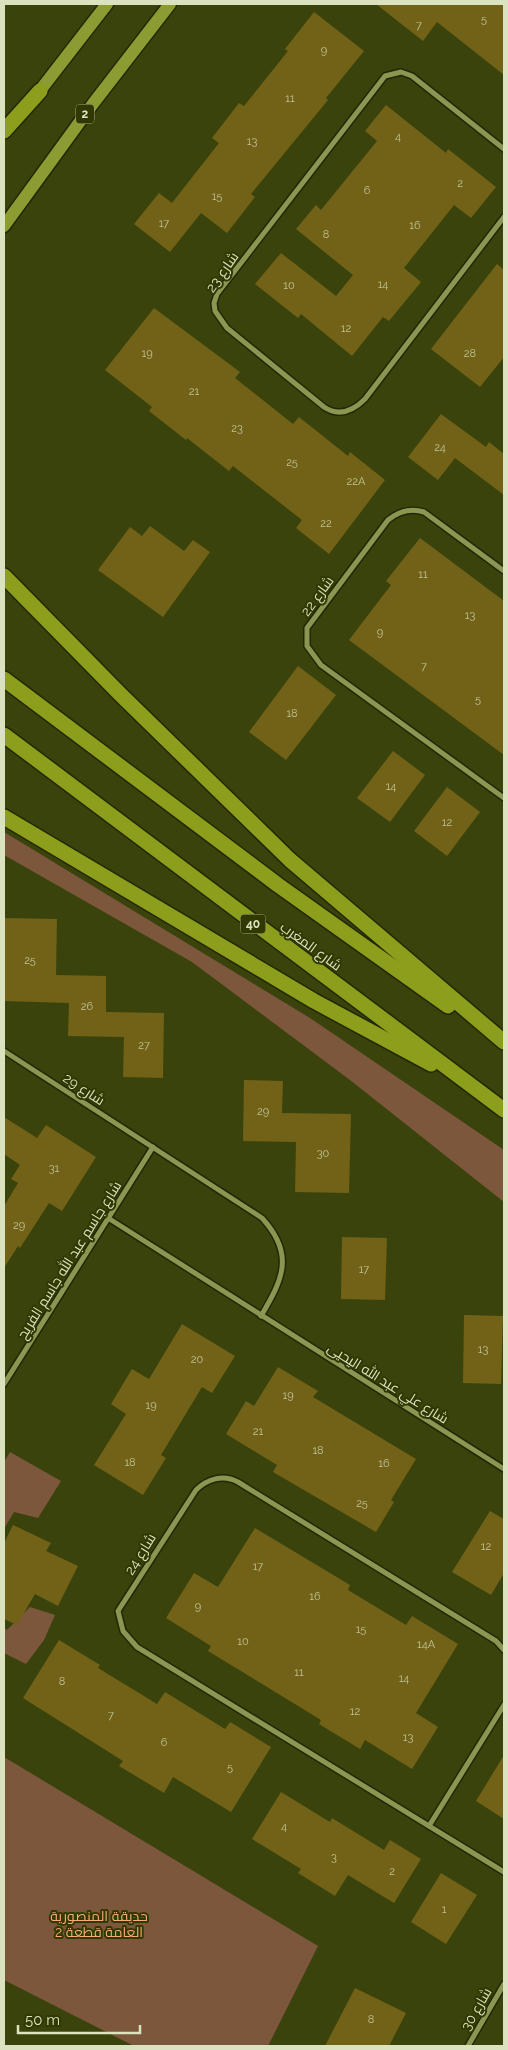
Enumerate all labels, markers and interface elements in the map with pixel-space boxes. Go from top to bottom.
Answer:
house number: 5 [481,13,487,26]
house number: 7 [416,19,422,32]
house number: 9 [321,44,327,57]
house number: 11 [285,92,295,105]
road number: 2 [76,105,94,124]
house number: 4 [395,130,401,143]
house number: 13 [247,135,257,148]
house number: 2 [457,177,463,190]
house number: 6 [364,184,371,197]
house number: 15 [212,190,222,203]
house number: 17 [159,217,169,230]
house number: 16 [409,219,421,232]
house number: 8 [323,228,329,241]
street label: شارع 23 [202,249,242,296]
house number: 14 [378,278,388,291]
house number: 10 [283,279,295,292]
house number: 12 [341,322,351,335]
house number: 19 [141,347,153,360]
house number: 28 [464,347,476,360]
house number: 21 [189,385,200,398]
house number: 23 [231,422,243,435]
house number: 24 [434,441,446,454]
house number: 25 [286,456,298,469]
house number: 22A [347,475,366,488]
house number: 22 [320,517,332,530]
house number: 11 [418,568,428,581]
street label: شارع 22 [297,573,338,620]
house number: 13 [465,609,475,622]
house number: 9 [377,626,383,639]
house number: 7 [421,660,427,673]
house number: 5 [475,693,481,706]
house number: 18 [286,707,298,720]
house number: 14 [386,780,396,793]
house number: 12 [442,816,452,829]
road number: 40 [240,914,266,934]
street label: شارع المغرب [277,918,345,974]
house number: 25 [24,954,36,967]
house number: 26 [81,1000,94,1013]
house number: 27 [138,1039,150,1052]
street label: شارع 29 [60,1070,108,1109]
house number: 29 [257,1105,269,1118]
house number: 30 [317,1147,330,1160]
house number: 31 [49,1162,60,1175]
street label: شارع جاسم عبد الله جاسم الفريح [13,1178,126,1343]
house number: 29 [13,1219,25,1232]
house number: 17 [359,1263,369,1276]
street label: شارع علي عبد الله اليحيى [322,1338,452,1430]
house number: 13 [478,1343,488,1356]
house number: 20 [191,1353,203,1366]
house number: 19 [282,1389,294,1402]
house number: 19 [145,1399,157,1412]
house number: 21 [253,1425,264,1438]
house number: 18 [312,1444,324,1457]
house number: 18 [124,1456,136,1469]
house number: 16 [378,1457,390,1470]
house number: 25 [356,1497,368,1510]
street label: شارع 24 [121,1530,160,1578]
house number: 12 [481,1540,491,1553]
house number: 17 [253,1560,263,1573]
house number: 16 [309,1590,321,1603]
house number: 9 [195,1600,201,1613]
house number: 15 [356,1623,366,1636]
house number: 10 [237,1635,249,1648]
house number: 14A [417,1638,436,1651]
house number: 11 [294,1666,304,1679]
house number: 14 [399,1672,409,1685]
house number: 8 [59,1675,65,1688]
house number: 12 [350,1705,360,1718]
house number: 7 [108,1709,114,1722]
house number: 13 [403,1731,413,1744]
house number: 6 [161,1736,168,1749]
house number: 5 [227,1761,233,1774]
house number: 4 [281,1820,287,1833]
house number: 3 [331,1851,337,1864]
house number: 2 [389,1865,395,1878]
house number: 1 [442,1903,447,1916]
park label: حديقة المنصورية العامة قطعة 2 [50,1908,148,1940]
street label: شارع 30 [457,1985,495,2034]
scale bar [18,2002,140,2034]
text: 50 m [25,2011,60,2029]
house number: 8 [368,2013,374,2026]

